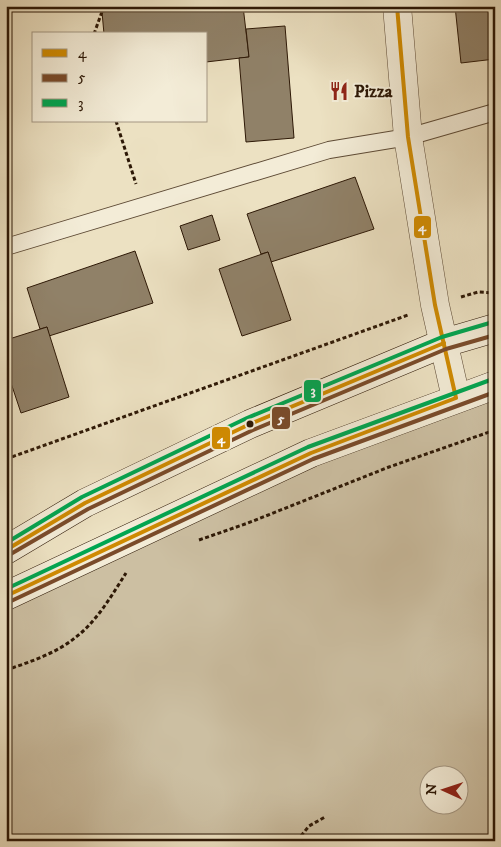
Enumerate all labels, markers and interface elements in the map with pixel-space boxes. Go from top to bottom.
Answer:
legend [32,32,208,122]
text: 4 [78,44,87,63]
text: 5 [78,68,86,87]
restaurant icon: Pizza [328,80,350,102]
place label: Pizza [354,81,393,103]
text: 3 [78,94,84,113]
line badge: 4 [413,215,432,239]
text: 4 [417,218,427,236]
line badge: 3 [303,379,322,403]
text: 3 [310,382,316,400]
line badge: 5 [271,406,291,430]
text: 5 [277,410,285,428]
unlabelled marker [245,419,255,429]
line badge: 4 [211,426,231,450]
text: 4 [216,430,226,448]
north arrow [418,764,468,814]
text: N [423,783,441,796]

